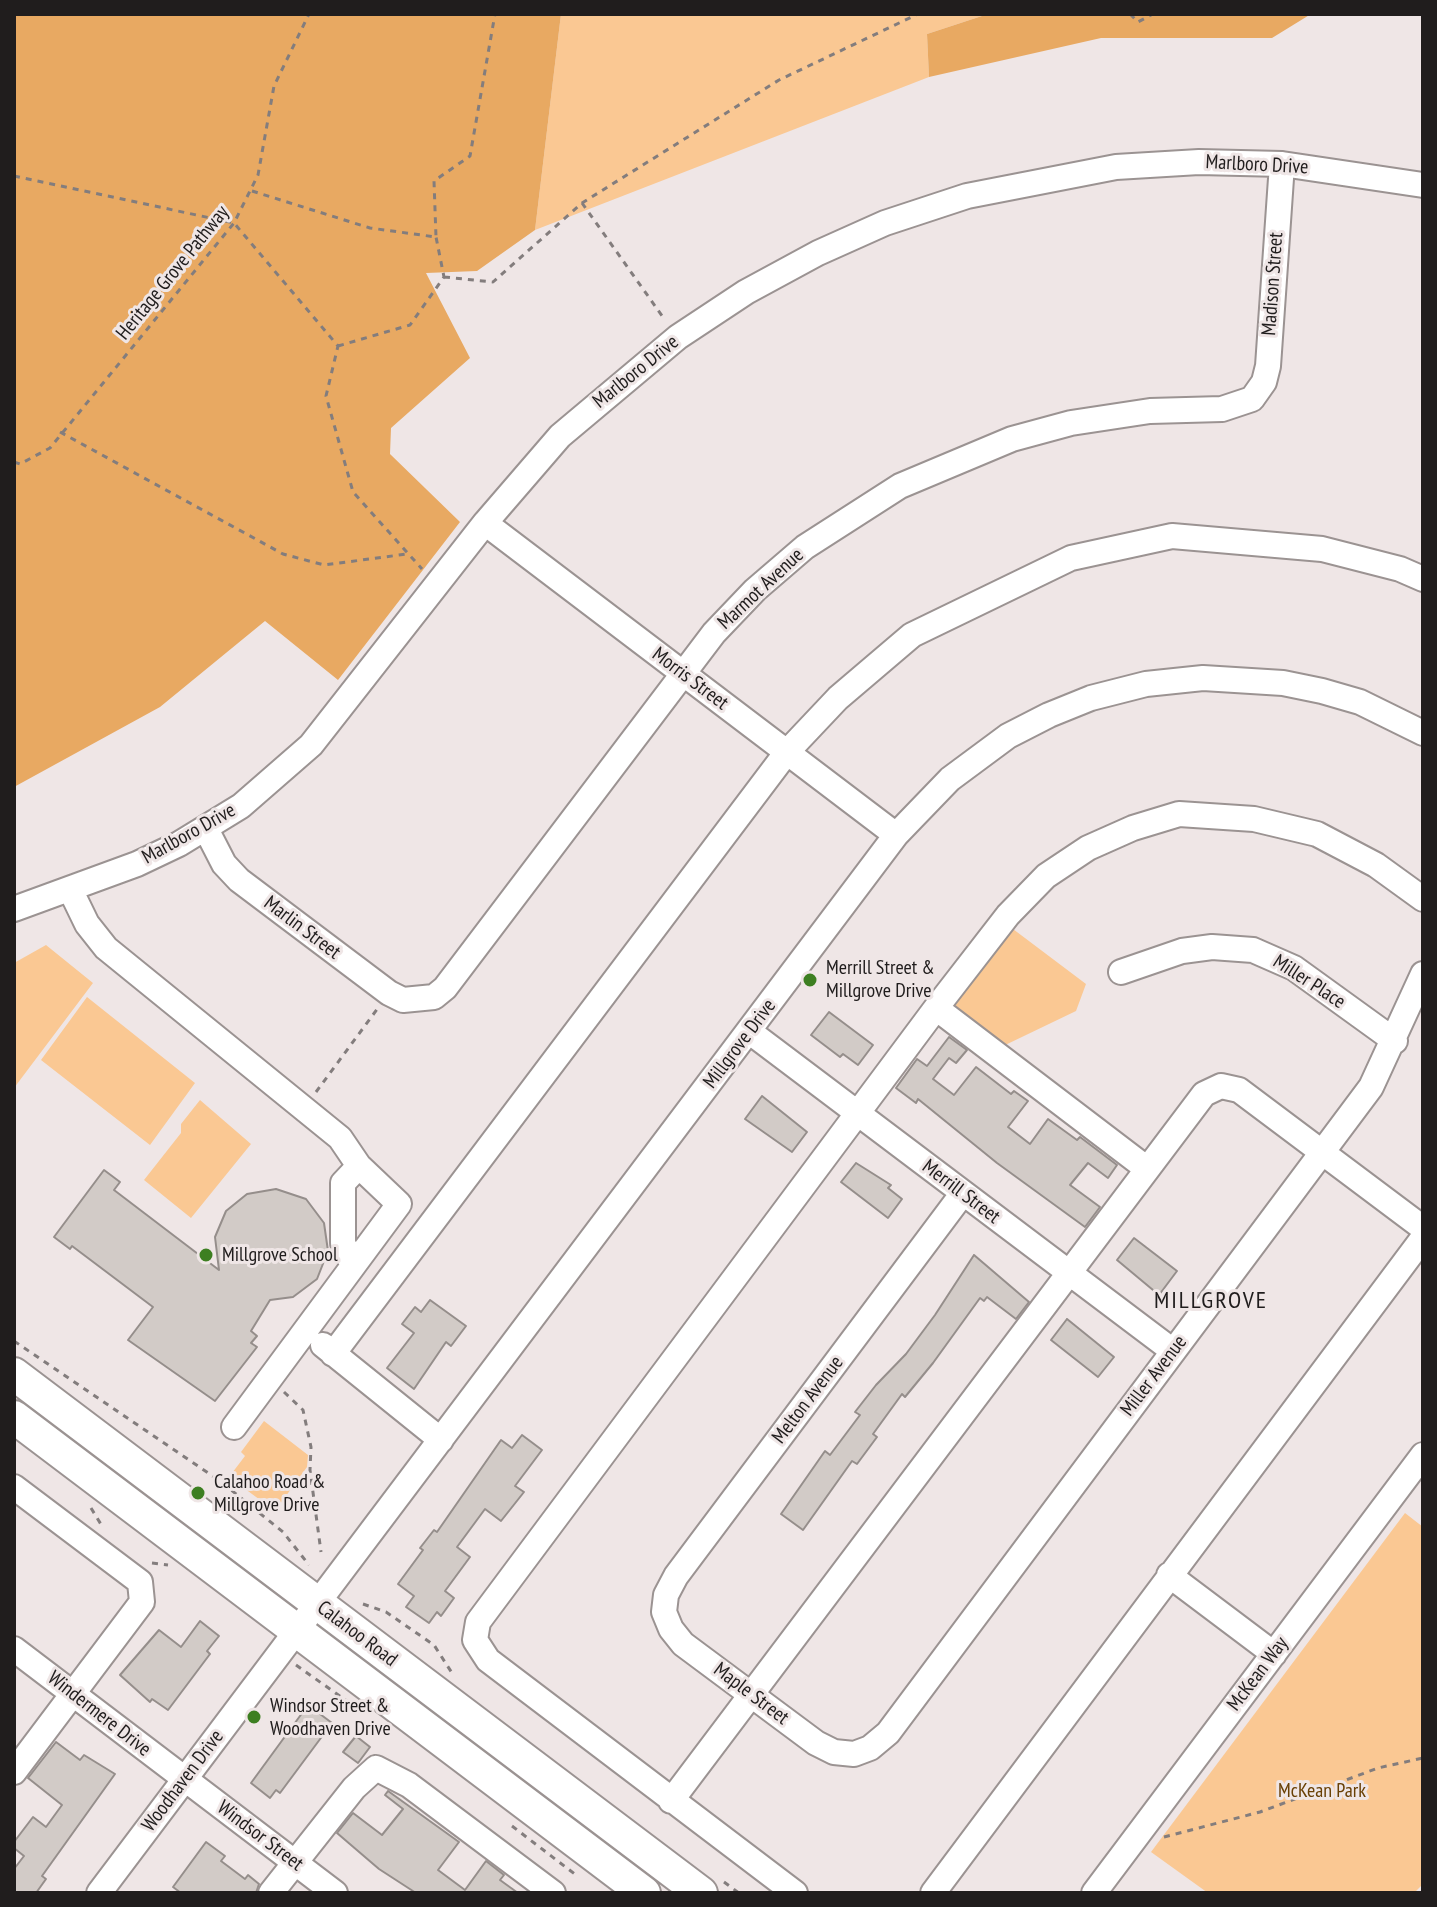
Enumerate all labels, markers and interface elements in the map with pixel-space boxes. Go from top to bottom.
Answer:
street label: Marlboro Drive [1205,150,1309,180]
street label: Heritage Grove Pathway [112,201,234,345]
street label: Madison Street [1257,232,1289,336]
street label: Marlboro Drive [588,330,684,414]
street label: Marmot Avenue [713,543,809,635]
street label: Morris Street [647,643,733,715]
street label: Marlboro Drive [138,799,240,869]
street label: Marlin Street [259,891,345,965]
street label: Miller Place [1268,950,1350,1014]
place label: Merrill Street & Millgrove Drive [826,956,935,1003]
marker: Merrill Street & Millgrove Drive [801,971,819,989]
street label: Millgrove Drive [699,995,781,1093]
street label: Merrill Street [917,1155,1005,1229]
place label: Millgrove School [222,1243,338,1267]
marker: Millgrove School [197,1246,215,1264]
district label: MILLGROVE [1154,1287,1268,1315]
street label: Miller Avenue [1116,1331,1192,1421]
street label: Melton Avenue [767,1352,849,1448]
place label: Calahoo Road & Millgrove Drive [214,1470,325,1517]
marker: Calahoo Road & Millgrove Drive [189,1484,207,1502]
street label: Calahoo Road [312,1596,402,1672]
street label: McKean Way [1222,1632,1294,1716]
street label: Maple Street [709,1658,793,1730]
street label: Windermere Drive [43,1666,155,1762]
place label: Windsor Street & Woodhaven Drive [270,1694,391,1741]
marker: Windsor Street & Woodhaven Drive [245,1708,263,1726]
street label: Woodhaven Drive [137,1726,229,1836]
park label: McKean Park [1278,1779,1366,1803]
street label: Windsor Street [212,1796,308,1876]

